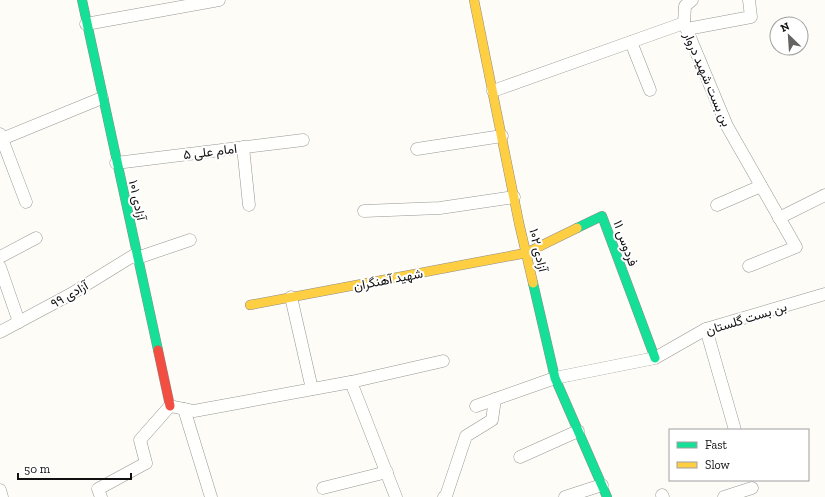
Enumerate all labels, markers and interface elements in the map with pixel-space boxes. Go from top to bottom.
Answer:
north arrow [769,16,809,56]
text: N [778,19,792,35]
street label: بن بست شهید دروار [680,29,734,129]
street label: امام علی ۵ [182,141,238,163]
street label: آزادی ۱۰۱ [125,179,149,223]
street label: فردوس ۱۱ [609,218,641,269]
street label: آزادی ۱۰۲ [525,227,551,274]
street label: شهید آهنگران [352,265,424,295]
street label: آزادی ٩٩ [48,277,92,312]
street label: بن بست گلستان [704,299,789,339]
legend [669,429,809,481]
text: Fast [705,438,728,452]
scale bar [18,455,131,481]
text: Slow [705,458,731,472]
text: 50 m [24,462,51,476]

